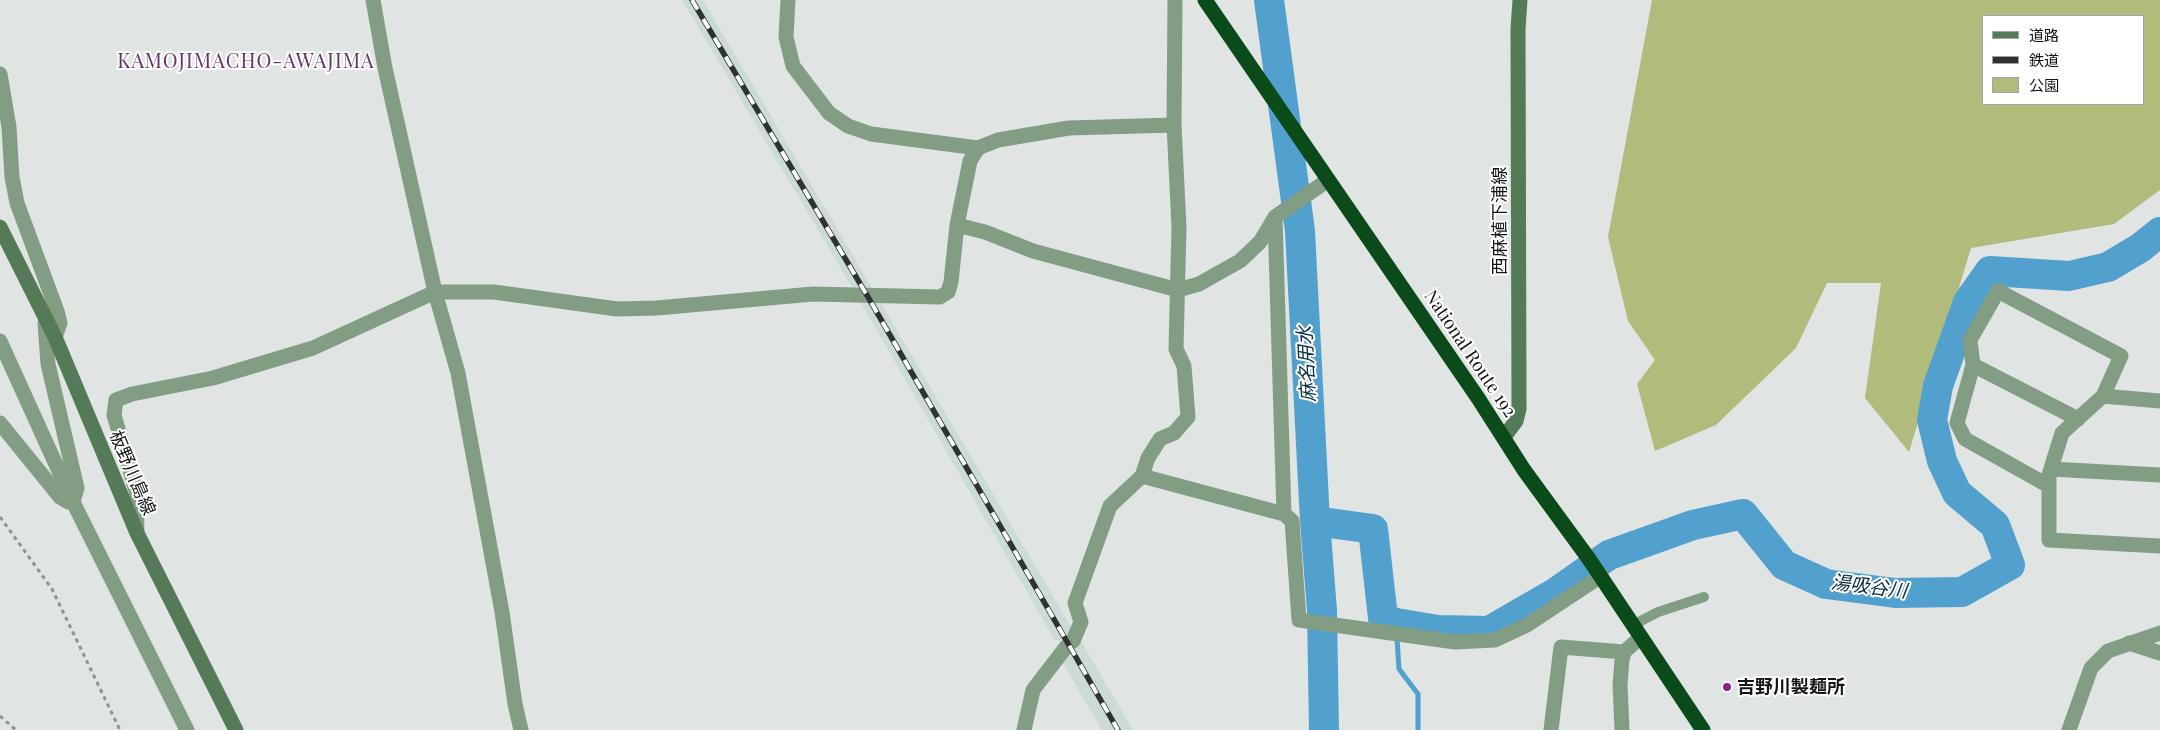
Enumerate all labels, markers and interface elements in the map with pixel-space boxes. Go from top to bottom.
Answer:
legend [1982,15,2145,105]
text: 道路 [2029,25,2059,45]
district label: KAMOJIMACHO-AWAJIMA [115,50,377,74]
text: 鉄道 [2029,50,2059,70]
text: 公園 [2029,75,2059,95]
street label: 西麻植下浦線 [1489,167,1511,275]
street label: National Route 192 [1420,286,1520,422]
water label: 麻名用水 [1294,325,1320,403]
street label: 板野川島線 [104,427,160,519]
water label: 湯吸谷川 [1830,571,1908,603]
place label: 吉野川製麺所 [1737,676,1845,698]
marker: 吉野川製麺所 [1721,681,1733,693]

